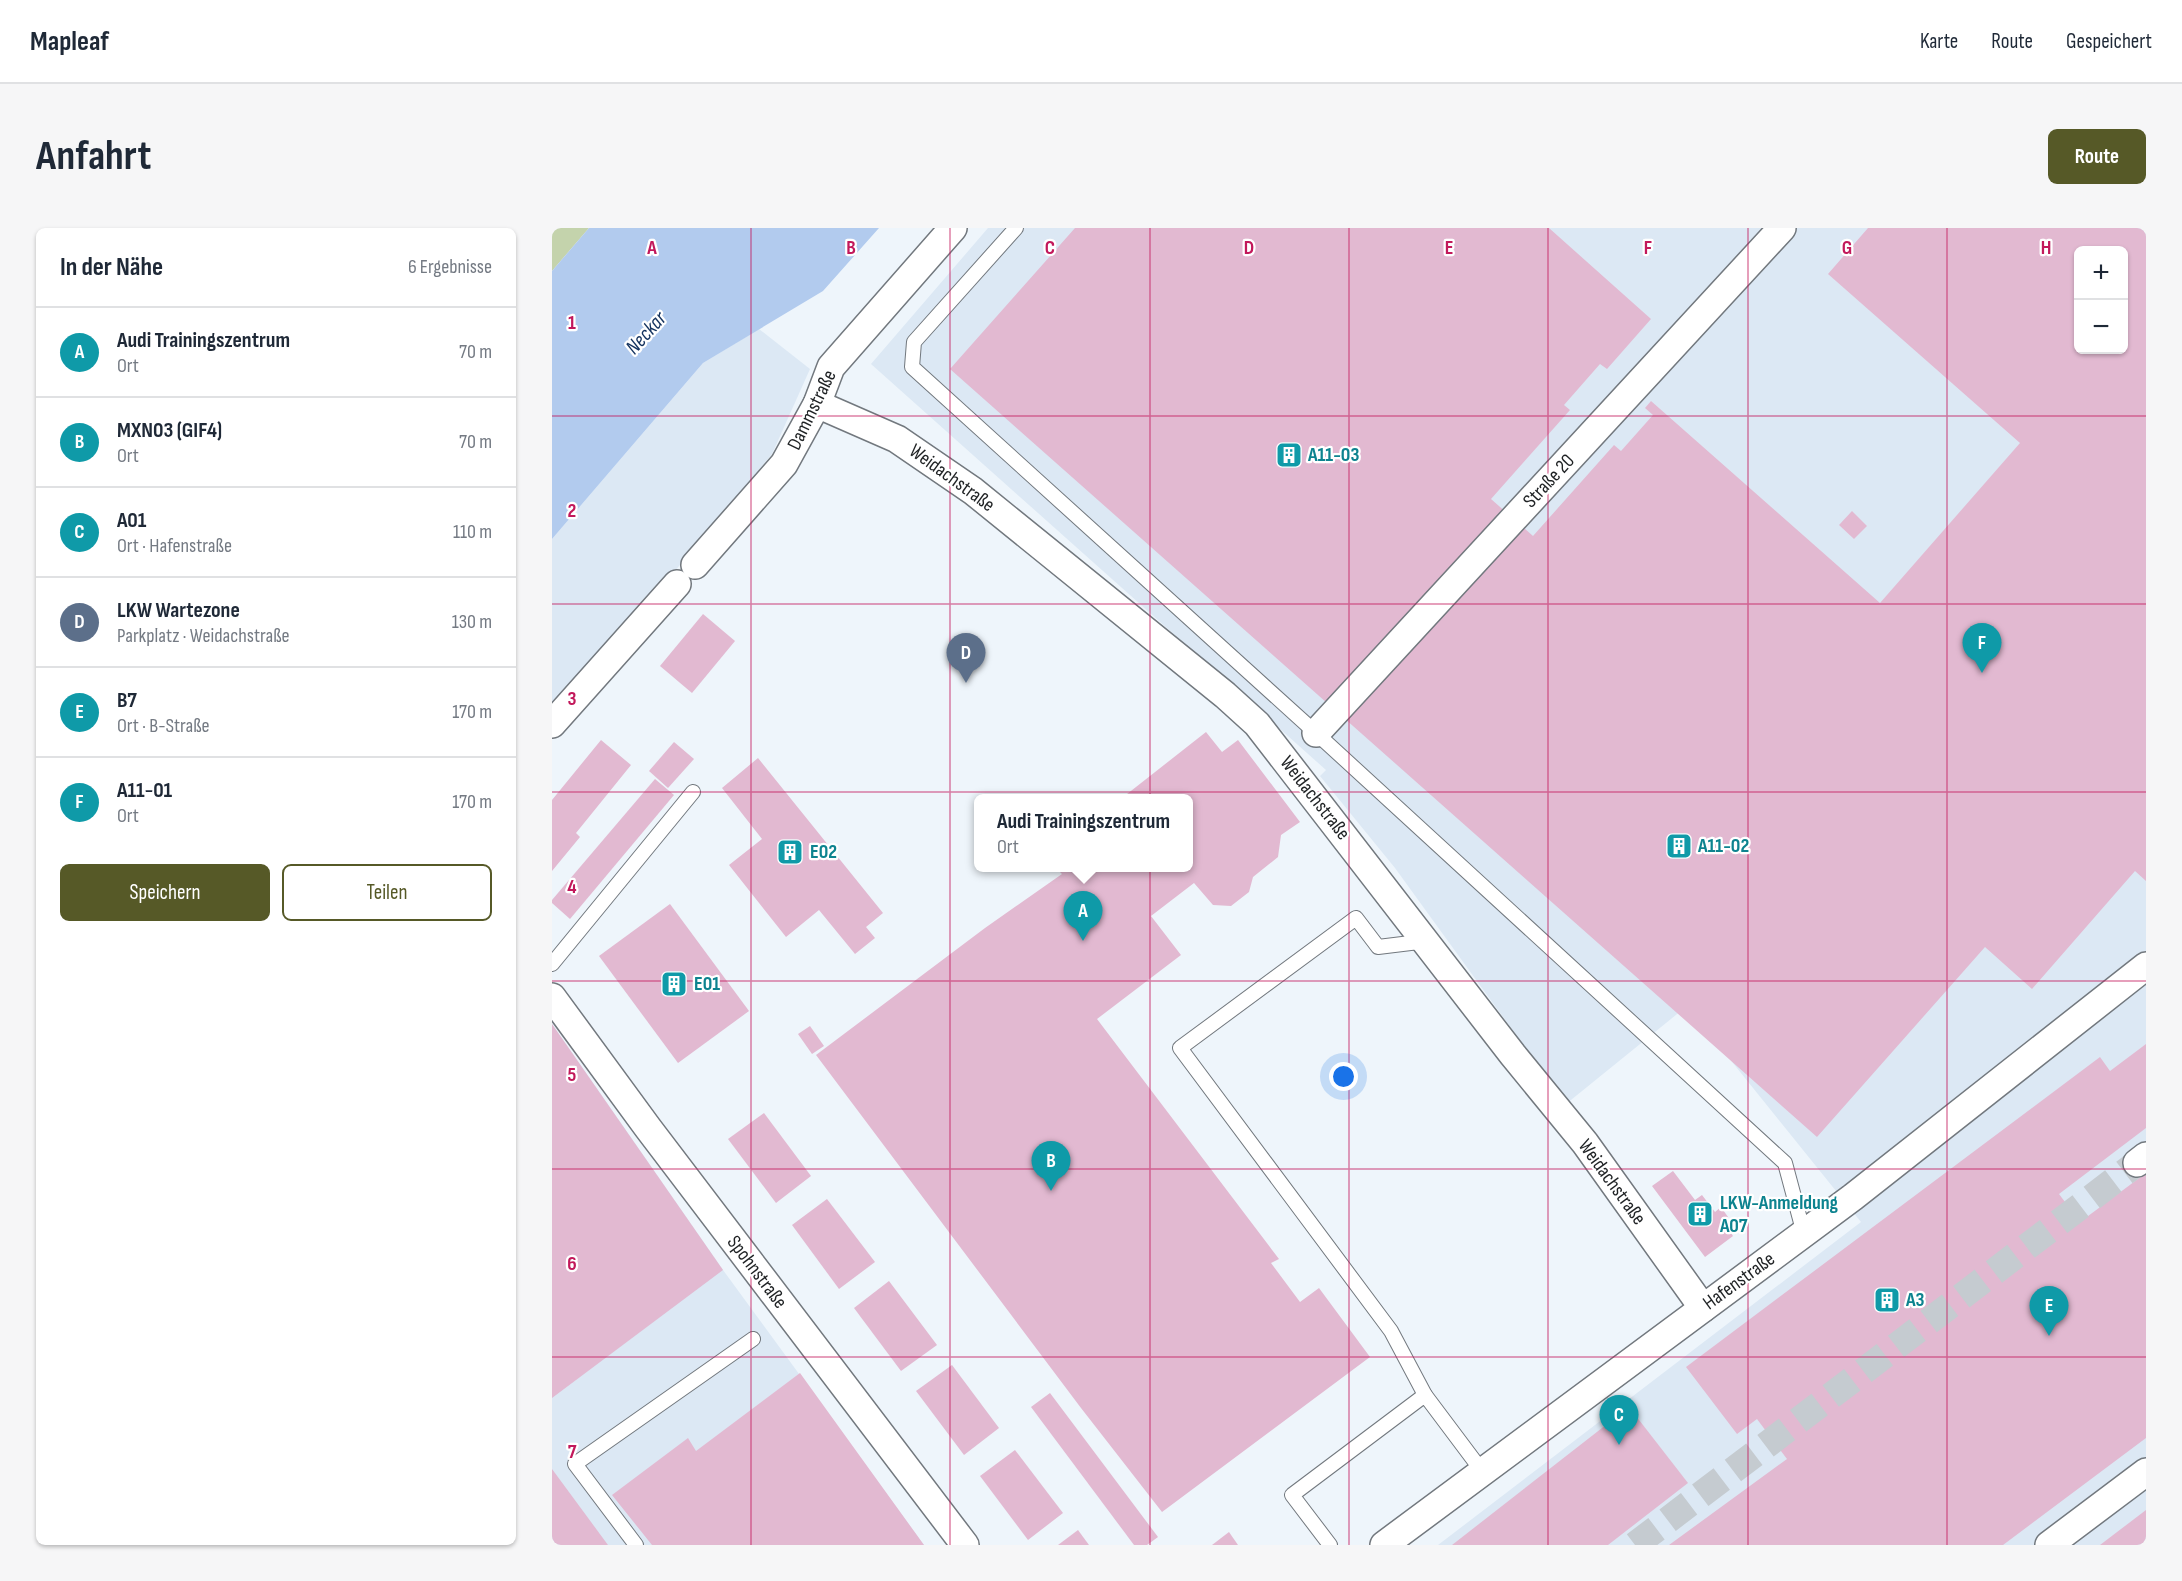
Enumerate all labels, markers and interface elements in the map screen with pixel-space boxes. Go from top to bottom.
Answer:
text: Mapleaf [30,25,109,58]
text: Karte [1920,29,1958,54]
text: Route [1991,29,2033,54]
text: Gespeichert [2066,29,2152,54]
button: Route [2048,129,2146,184]
text: Anfahrt [36,131,151,182]
text: A [646,236,657,260]
text: B [846,236,856,260]
text: C [1045,236,1055,260]
text: D [1244,236,1254,260]
text: E [1445,236,1453,260]
text: F [1644,236,1652,260]
text: G [1842,236,1852,260]
text: H [2041,236,2051,260]
map controls [2074,246,2128,354]
button: + [2074,246,2128,300]
text: In der Nähe [60,252,163,283]
text: 6 Ergebnisse [408,255,492,279]
button: − [2074,300,2128,354]
water label: Neckar [620,306,672,360]
text: 1 [568,311,576,335]
text: Audi Trainingszentrum [117,327,290,354]
text: A [75,340,84,364]
text: 70 m [459,340,492,364]
text: Ort [117,354,139,378]
street label: Dammstraße [782,366,842,454]
text: MXN03 (GIF4) [117,417,222,444]
text: B [75,430,84,454]
text: 70 m [459,430,492,454]
street label: Weidachstraße [905,439,999,517]
building icon: A11-03 [1274,440,1304,470]
place label: A11-03 [1307,443,1359,467]
text: Ort [117,444,139,468]
street label: Straße 20 [1518,449,1580,513]
text: 2 [568,499,576,523]
text: A01 [117,507,146,534]
text: C [74,520,85,544]
text: 110 m [453,520,492,544]
text: Ort · Hafenstraße [117,534,232,558]
text: LKW Wartezone [117,597,240,624]
text: D [74,610,85,634]
text: 130 m [452,610,492,634]
text: Parkplatz · Weidachstraße [117,624,290,648]
pin: F [1962,624,2002,673]
pin: D [946,634,986,683]
text: B7 [117,687,137,714]
text: 3 [568,687,577,711]
text: E [75,700,84,724]
text: 170 m [452,700,492,724]
text: Ort · B-Straße [117,714,210,738]
street label: Weidachstraße [1275,751,1355,845]
text: A11-01 [117,777,172,804]
text: F [75,790,84,814]
text: 170 m [452,790,492,814]
popup [974,794,1193,872]
text: Ort [117,804,139,828]
text: Audi Trainingszentrum [997,808,1170,835]
building icon: A11-02 [1664,831,1694,861]
place label: A11-02 [1697,834,1749,858]
text: Ort [997,835,1019,859]
building icon: E02 [775,837,805,867]
place label: E02 [810,840,837,864]
button: Speichern [60,864,270,921]
button: Teilen [282,864,492,921]
text: 4 [567,875,577,899]
pin: A [1064,892,1102,941]
building icon: E01 [659,969,689,999]
place label: E01 [694,972,720,996]
your location [1329,1062,1358,1091]
text: 5 [568,1063,577,1087]
street label: Weidachstraße [1573,1135,1651,1229]
pin: B [1032,1142,1070,1191]
place label: LKW-Anmeldung A07 [1719,1191,1839,1238]
building icon: LKW-Anmeldung A07 [1685,1199,1715,1229]
street label: Spohnstraße [722,1231,792,1313]
street label: Hafenstraße [1699,1247,1779,1315]
text: 6 [567,1252,577,1276]
building icon: A3 [1872,1285,1902,1315]
pin: E [2030,1286,2068,1336]
place label: A3 [1905,1288,1925,1312]
pin: C [1600,1396,1638,1445]
text: 7 [568,1440,577,1464]

